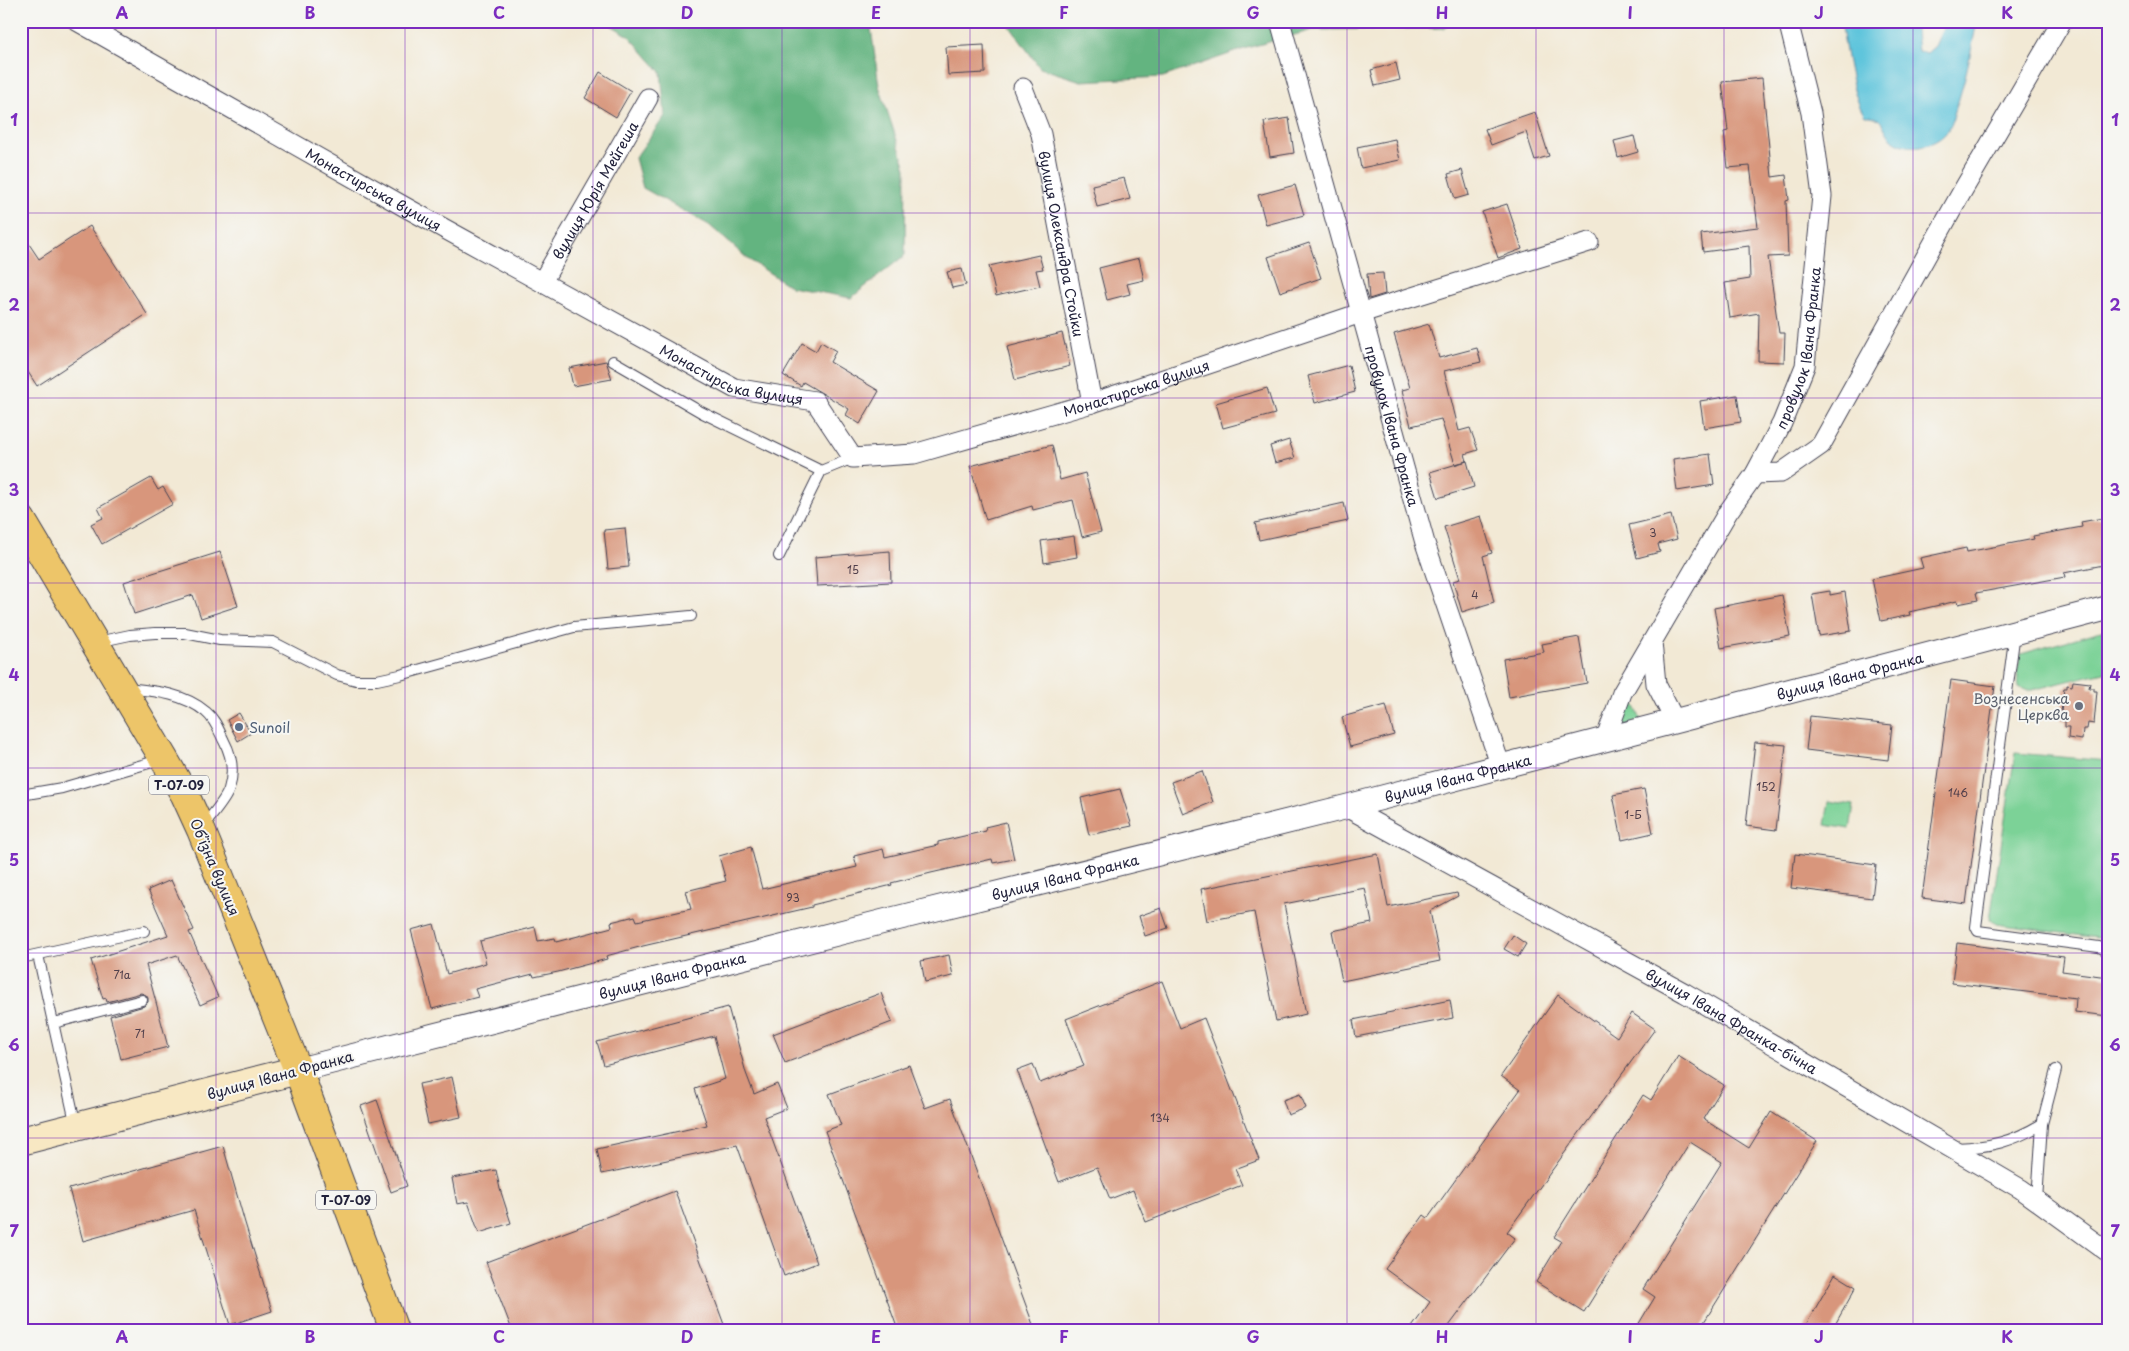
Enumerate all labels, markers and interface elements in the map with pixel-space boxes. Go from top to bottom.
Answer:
text: A [116,0,129,24]
text: B [305,0,316,24]
text: C [493,0,505,24]
text: D [681,0,693,24]
text: E [871,0,881,24]
text: F [1059,0,1069,24]
text: G [1246,0,1260,24]
text: H [1436,0,1448,24]
text: I [1627,0,1633,24]
text: J [1814,0,1824,24]
text: K [2001,0,2013,24]
text: 1 [10,107,18,131]
text: 1 [2111,107,2119,131]
street label: вулиця Юрія Мейгеша [547,117,643,263]
street label: Монастирська вулиця [302,142,445,236]
street label: вулиця Олександра Стойки [1034,149,1090,338]
street label: провулок Івана Франка [1770,266,1825,432]
text: 2 [8,292,20,316]
text: 2 [2109,292,2121,316]
street label: Монастирська вулиця [656,339,805,409]
street label: провулок Івана Франка [1360,343,1425,509]
street label: Монастирська вулиця [1060,354,1212,421]
text: 3 [9,477,19,501]
text: 3 [2110,477,2120,501]
house number: 3 [1649,524,1657,541]
house number: 15 [847,561,859,578]
house number: 4 [1471,586,1479,603]
street label: вулиця Івана Франка [1774,646,1926,705]
text: 4 [9,662,20,686]
text: 4 [2110,662,2121,686]
place label: Вознесенська Церква [1973,688,2069,725]
marker: Вознесенська Церква [2073,700,2085,712]
place label: Sunoil [249,717,290,738]
marker: Sunoil [233,721,245,733]
street label: вулиця Івана Франка [1382,749,1534,807]
road number: Т-07-09 [149,776,209,794]
house number: 152 [1756,778,1776,795]
house number: 146 [1948,784,1968,801]
house number: 1-Б [1624,806,1642,823]
street label: Обʼїзна вулиця [185,815,245,919]
text: 5 [9,847,19,871]
text: 5 [2110,847,2120,871]
street label: вулиця Івана Франка [989,848,1141,905]
house number: 93 [786,889,800,906]
street label: вулиця Івана Франка [596,946,748,1004]
street label: вулиця Івана Франка-бічна [1642,963,1822,1079]
house number: 71а [113,966,131,983]
house number: 71 [135,1025,145,1042]
text: 6 [8,1032,20,1056]
text: 6 [2109,1032,2121,1056]
street label: вулиця Івана Франка [204,1045,356,1105]
house number: 134 [1150,1109,1170,1126]
road number: Т-07-09 [316,1190,376,1210]
text: 7 [9,1218,19,1242]
text: 7 [2110,1218,2120,1242]
text: A [116,1324,129,1348]
text: B [305,1324,316,1348]
text: C [493,1324,505,1348]
text: D [681,1324,693,1348]
text: E [871,1324,881,1348]
text: F [1059,1324,1069,1348]
text: G [1246,1324,1260,1348]
text: H [1436,1324,1448,1348]
text: I [1627,1324,1633,1348]
text: J [1814,1324,1824,1348]
text: K [2001,1324,2013,1348]

